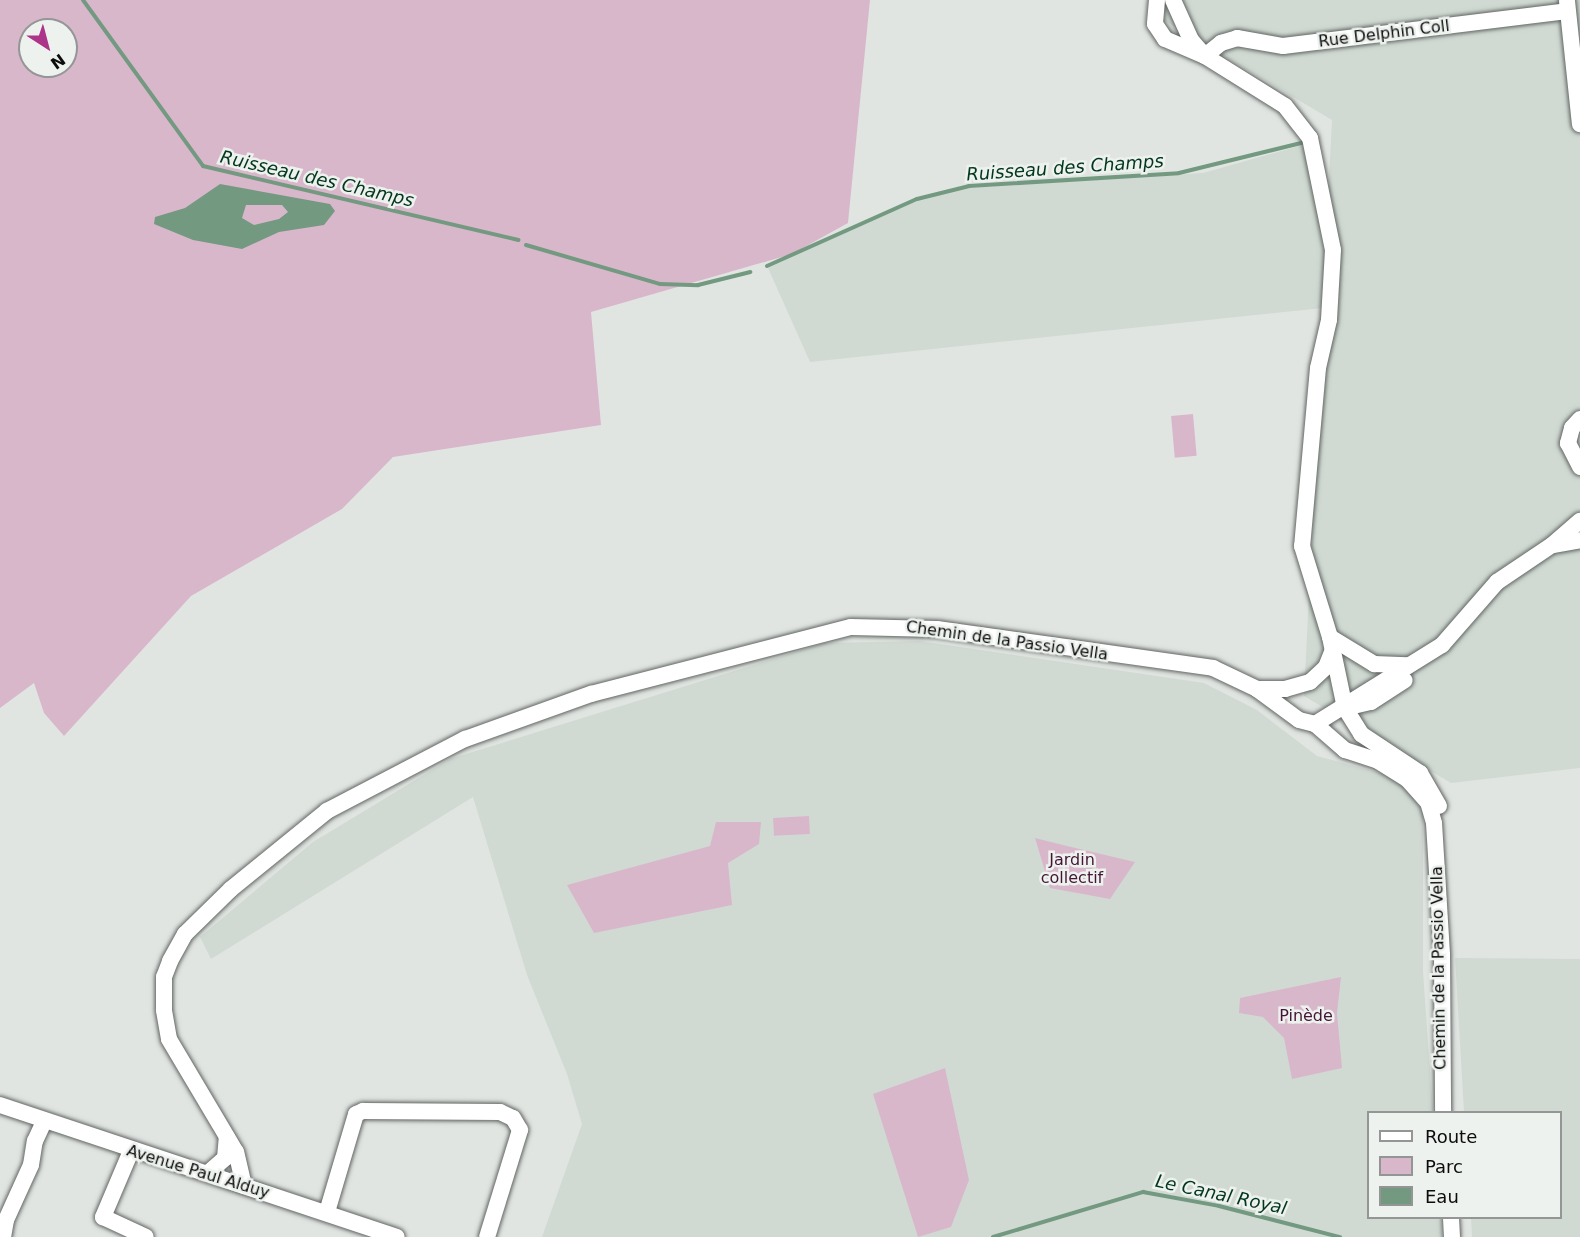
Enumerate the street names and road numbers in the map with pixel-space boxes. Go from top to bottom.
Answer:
street label: Rue Delphin Coll [1317,16,1451,52]
street label: Chemin de la Passio Vella [905,617,1109,665]
street label: Chemin de la Passio Vella [1428,866,1450,1070]
street label: Avenue Paul Alduy [124,1141,272,1203]

